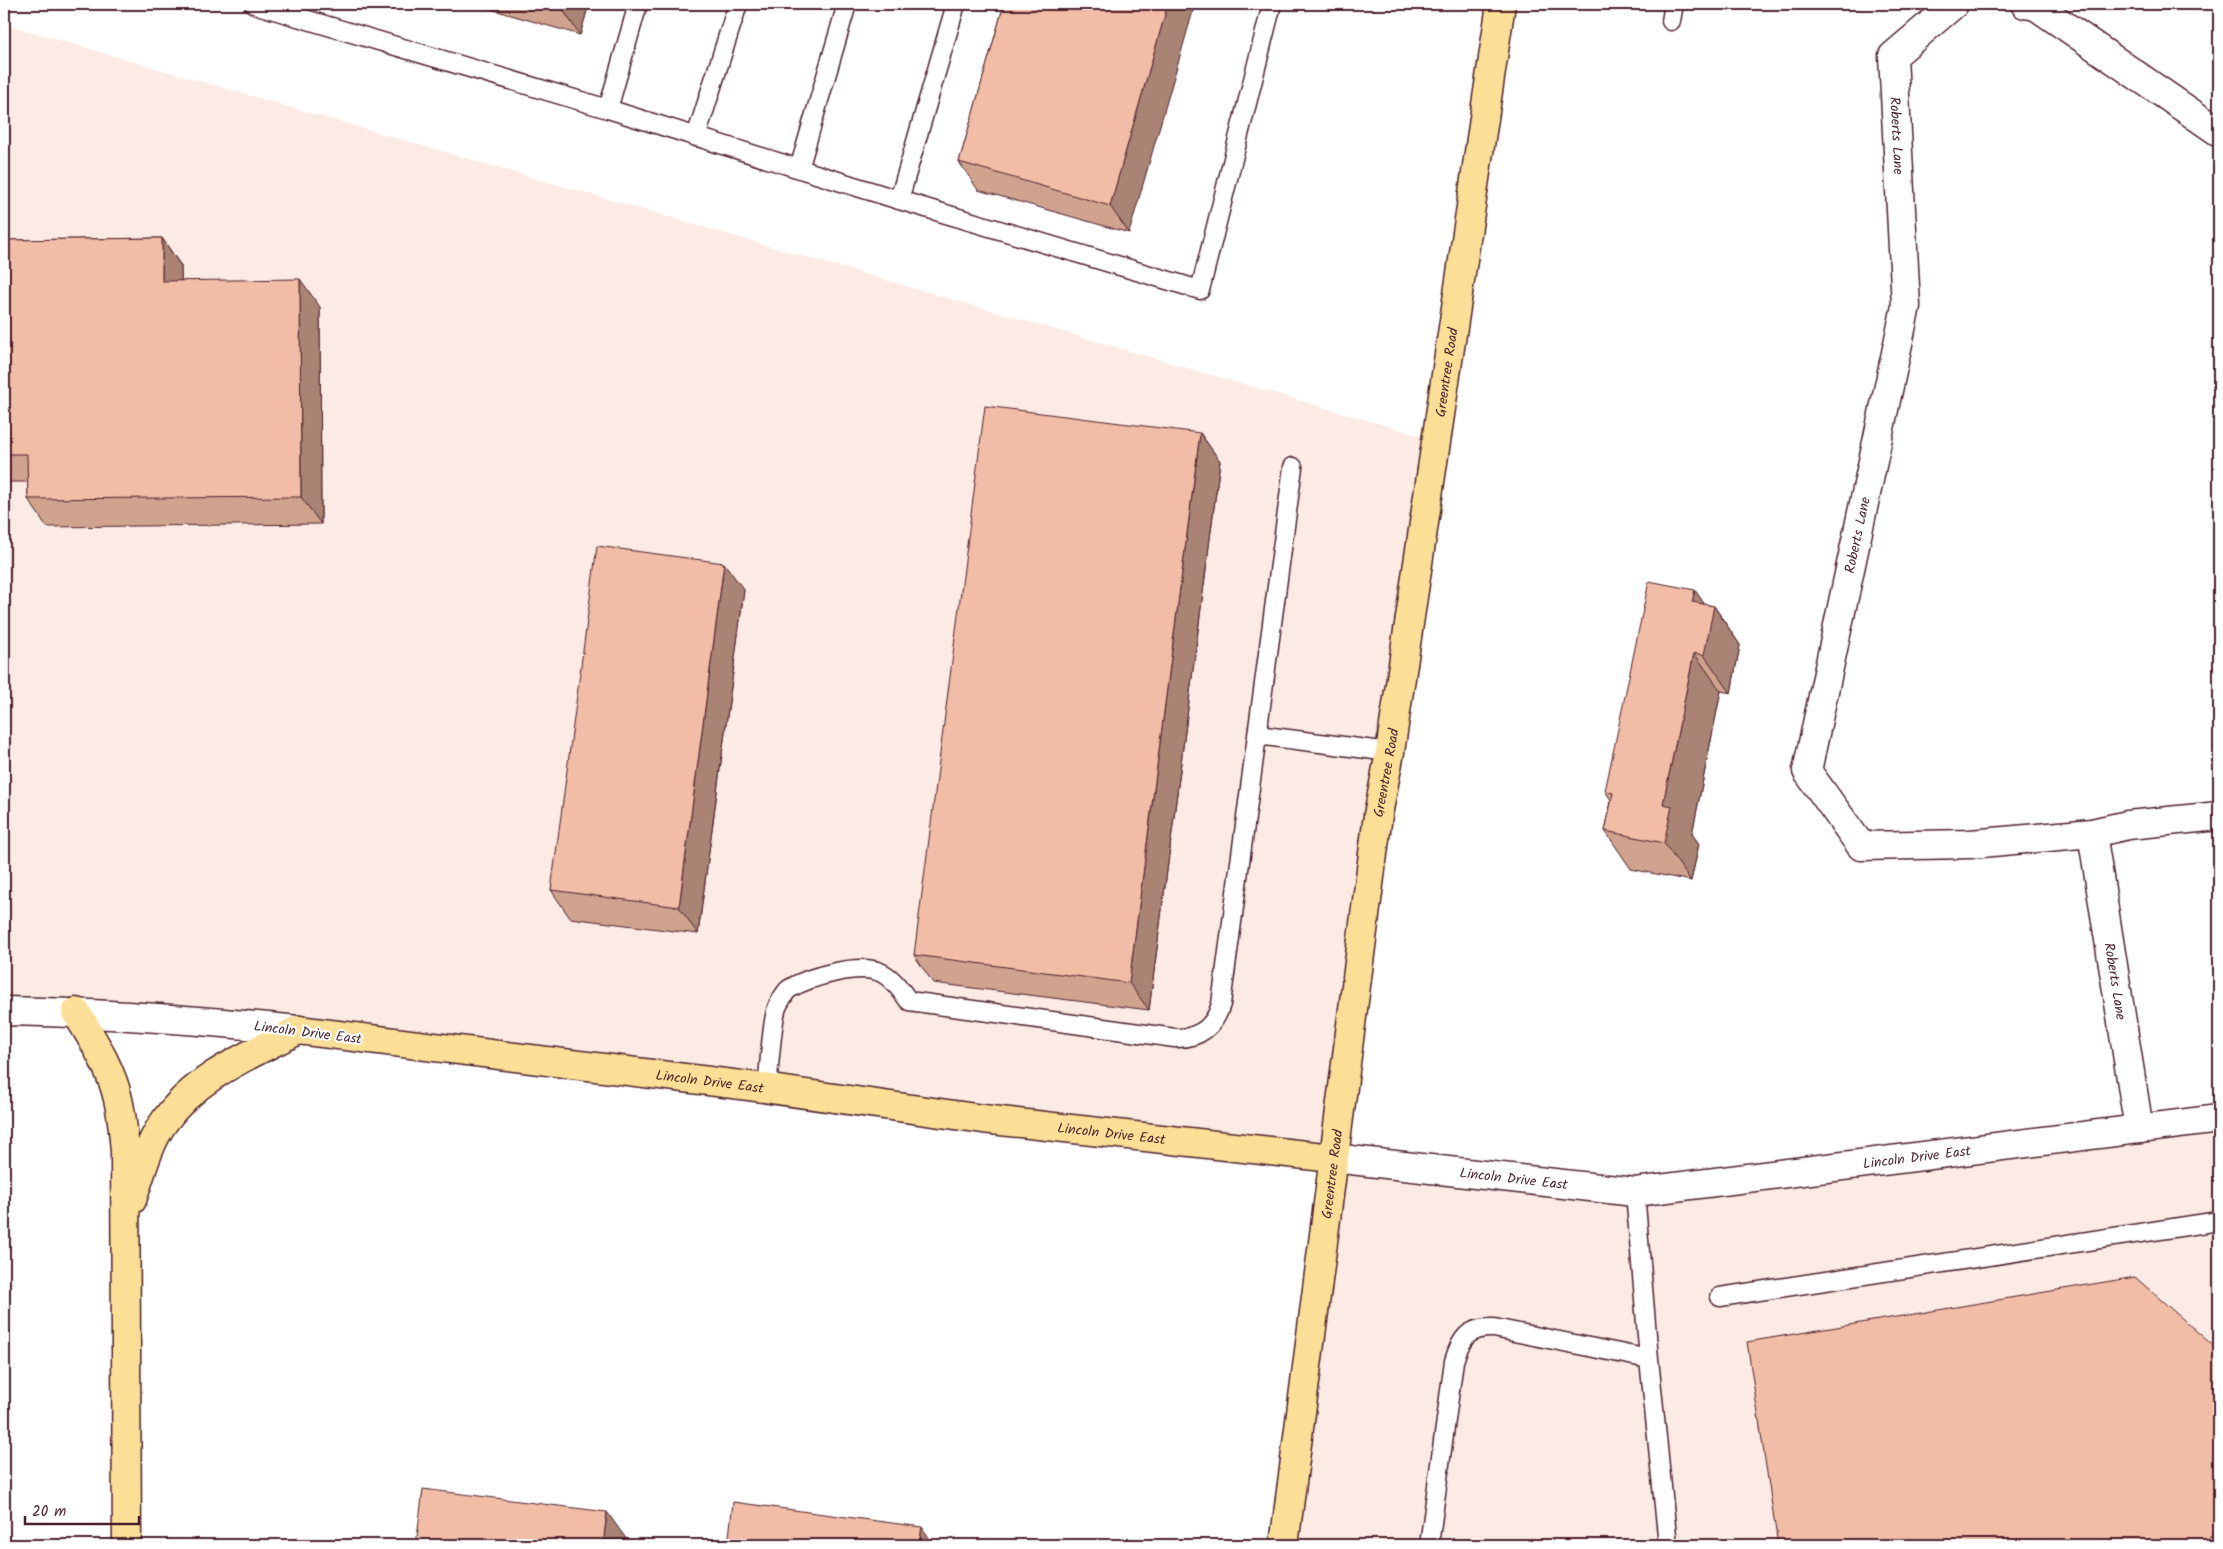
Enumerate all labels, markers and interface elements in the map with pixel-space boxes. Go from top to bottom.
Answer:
street label: Roberts Lane [1883,96,1909,176]
street label: Greentree Road [1430,325,1465,418]
street label: Roberts Lane [1839,494,1877,576]
street label: Greentree Road [1368,726,1405,819]
street label: Roberts Lane [2098,941,2132,1022]
street label: Lincoln Drive East [253,1015,364,1051]
street label: Lincoln Drive East [654,1065,766,1100]
street label: Lincoln Drive East [1056,1117,1167,1151]
street label: Greentree Road [1316,1127,1350,1220]
street label: Lincoln Drive East [1862,1140,1973,1175]
street label: Lincoln Drive East [1459,1162,1570,1196]
scale bar [25,1494,139,1526]
text: 20 m [32,1500,66,1524]

